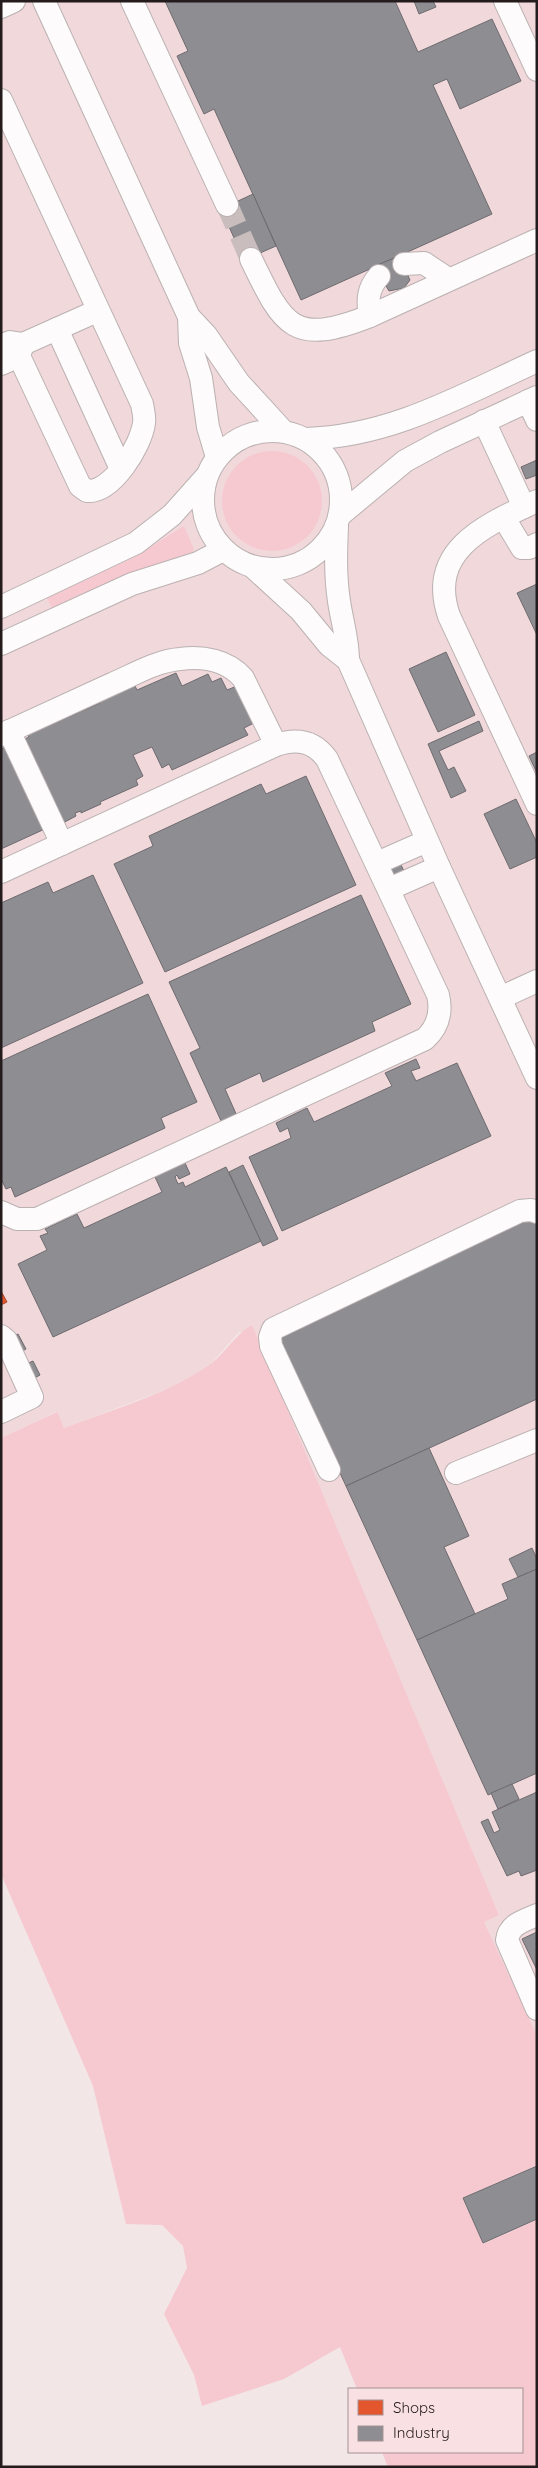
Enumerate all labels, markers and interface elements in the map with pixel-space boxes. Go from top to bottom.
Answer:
legend [348,2388,523,2453]
text: Shops [393,2398,435,2417]
text: Industry [393,2423,450,2442]

